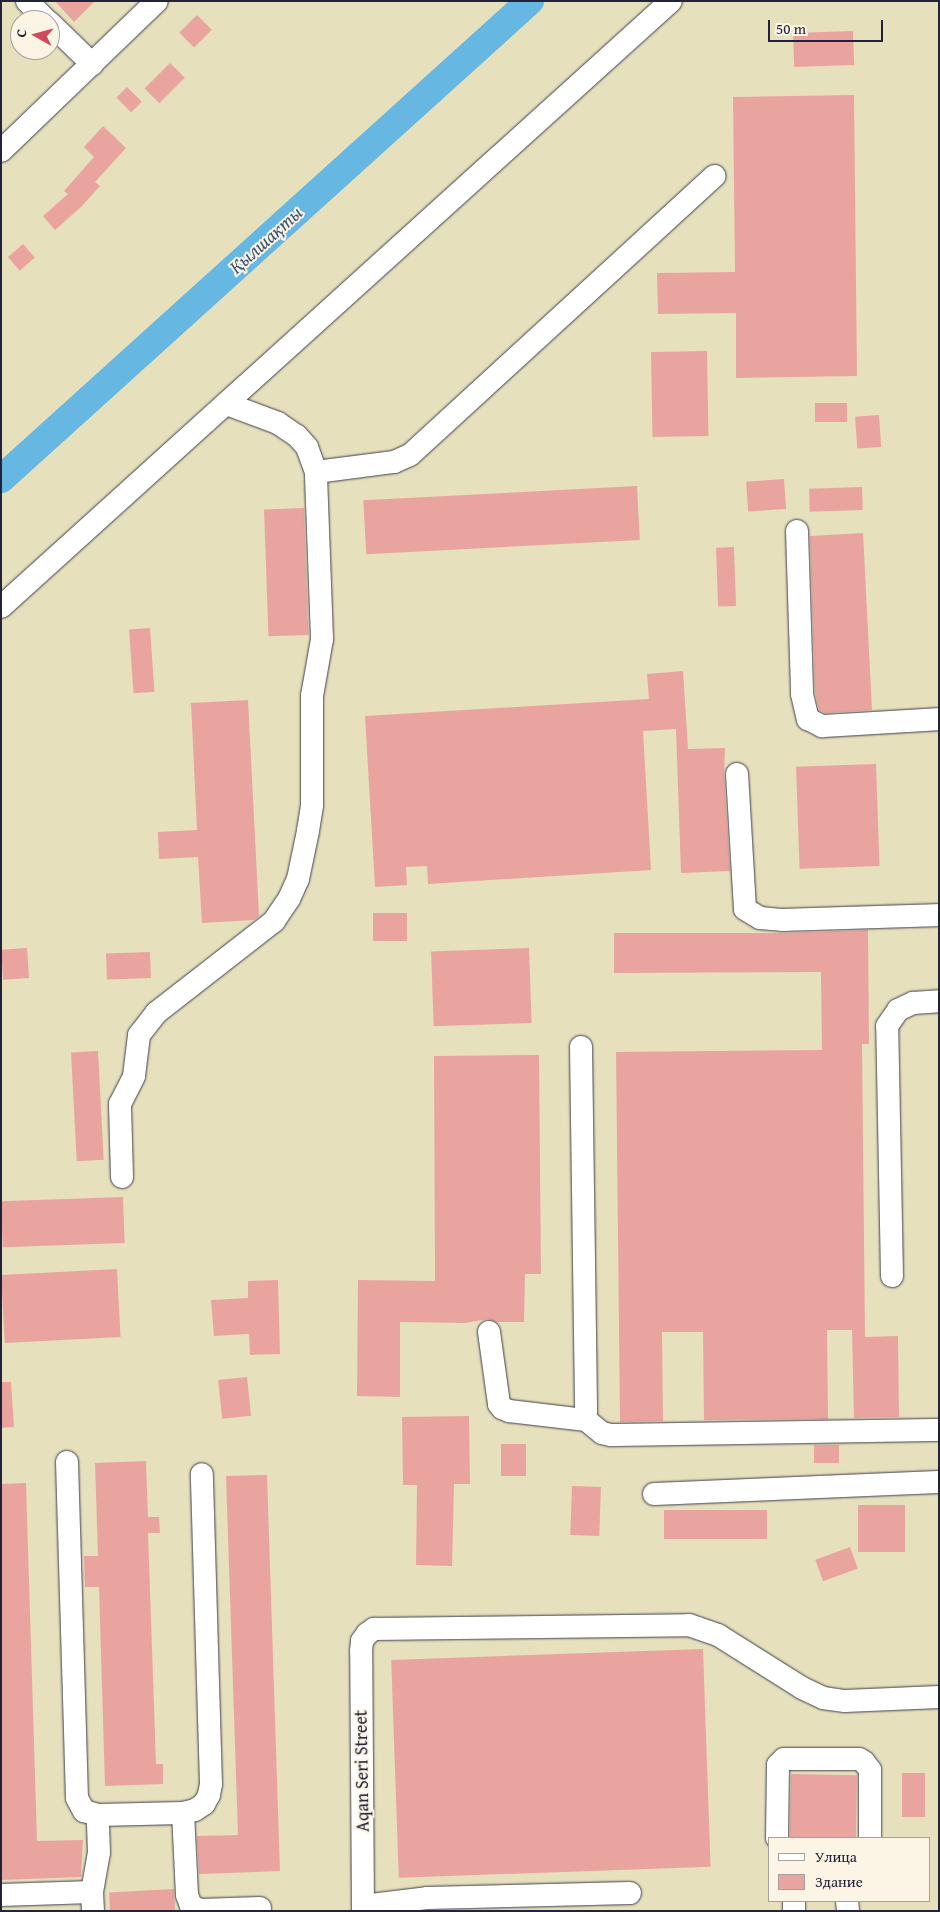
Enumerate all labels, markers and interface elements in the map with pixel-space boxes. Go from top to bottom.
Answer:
north arrow [10,10,60,60]
scale bar [770,10,885,42]
text: 50 m [776,18,806,39]
text: С [11,28,32,38]
water label: Қылшақты [225,201,307,279]
street label: Aqan Seri Street [350,1710,374,1832]
legend [768,1837,930,1902]
text: Улица [815,1846,857,1867]
text: Здание [815,1871,863,1892]

